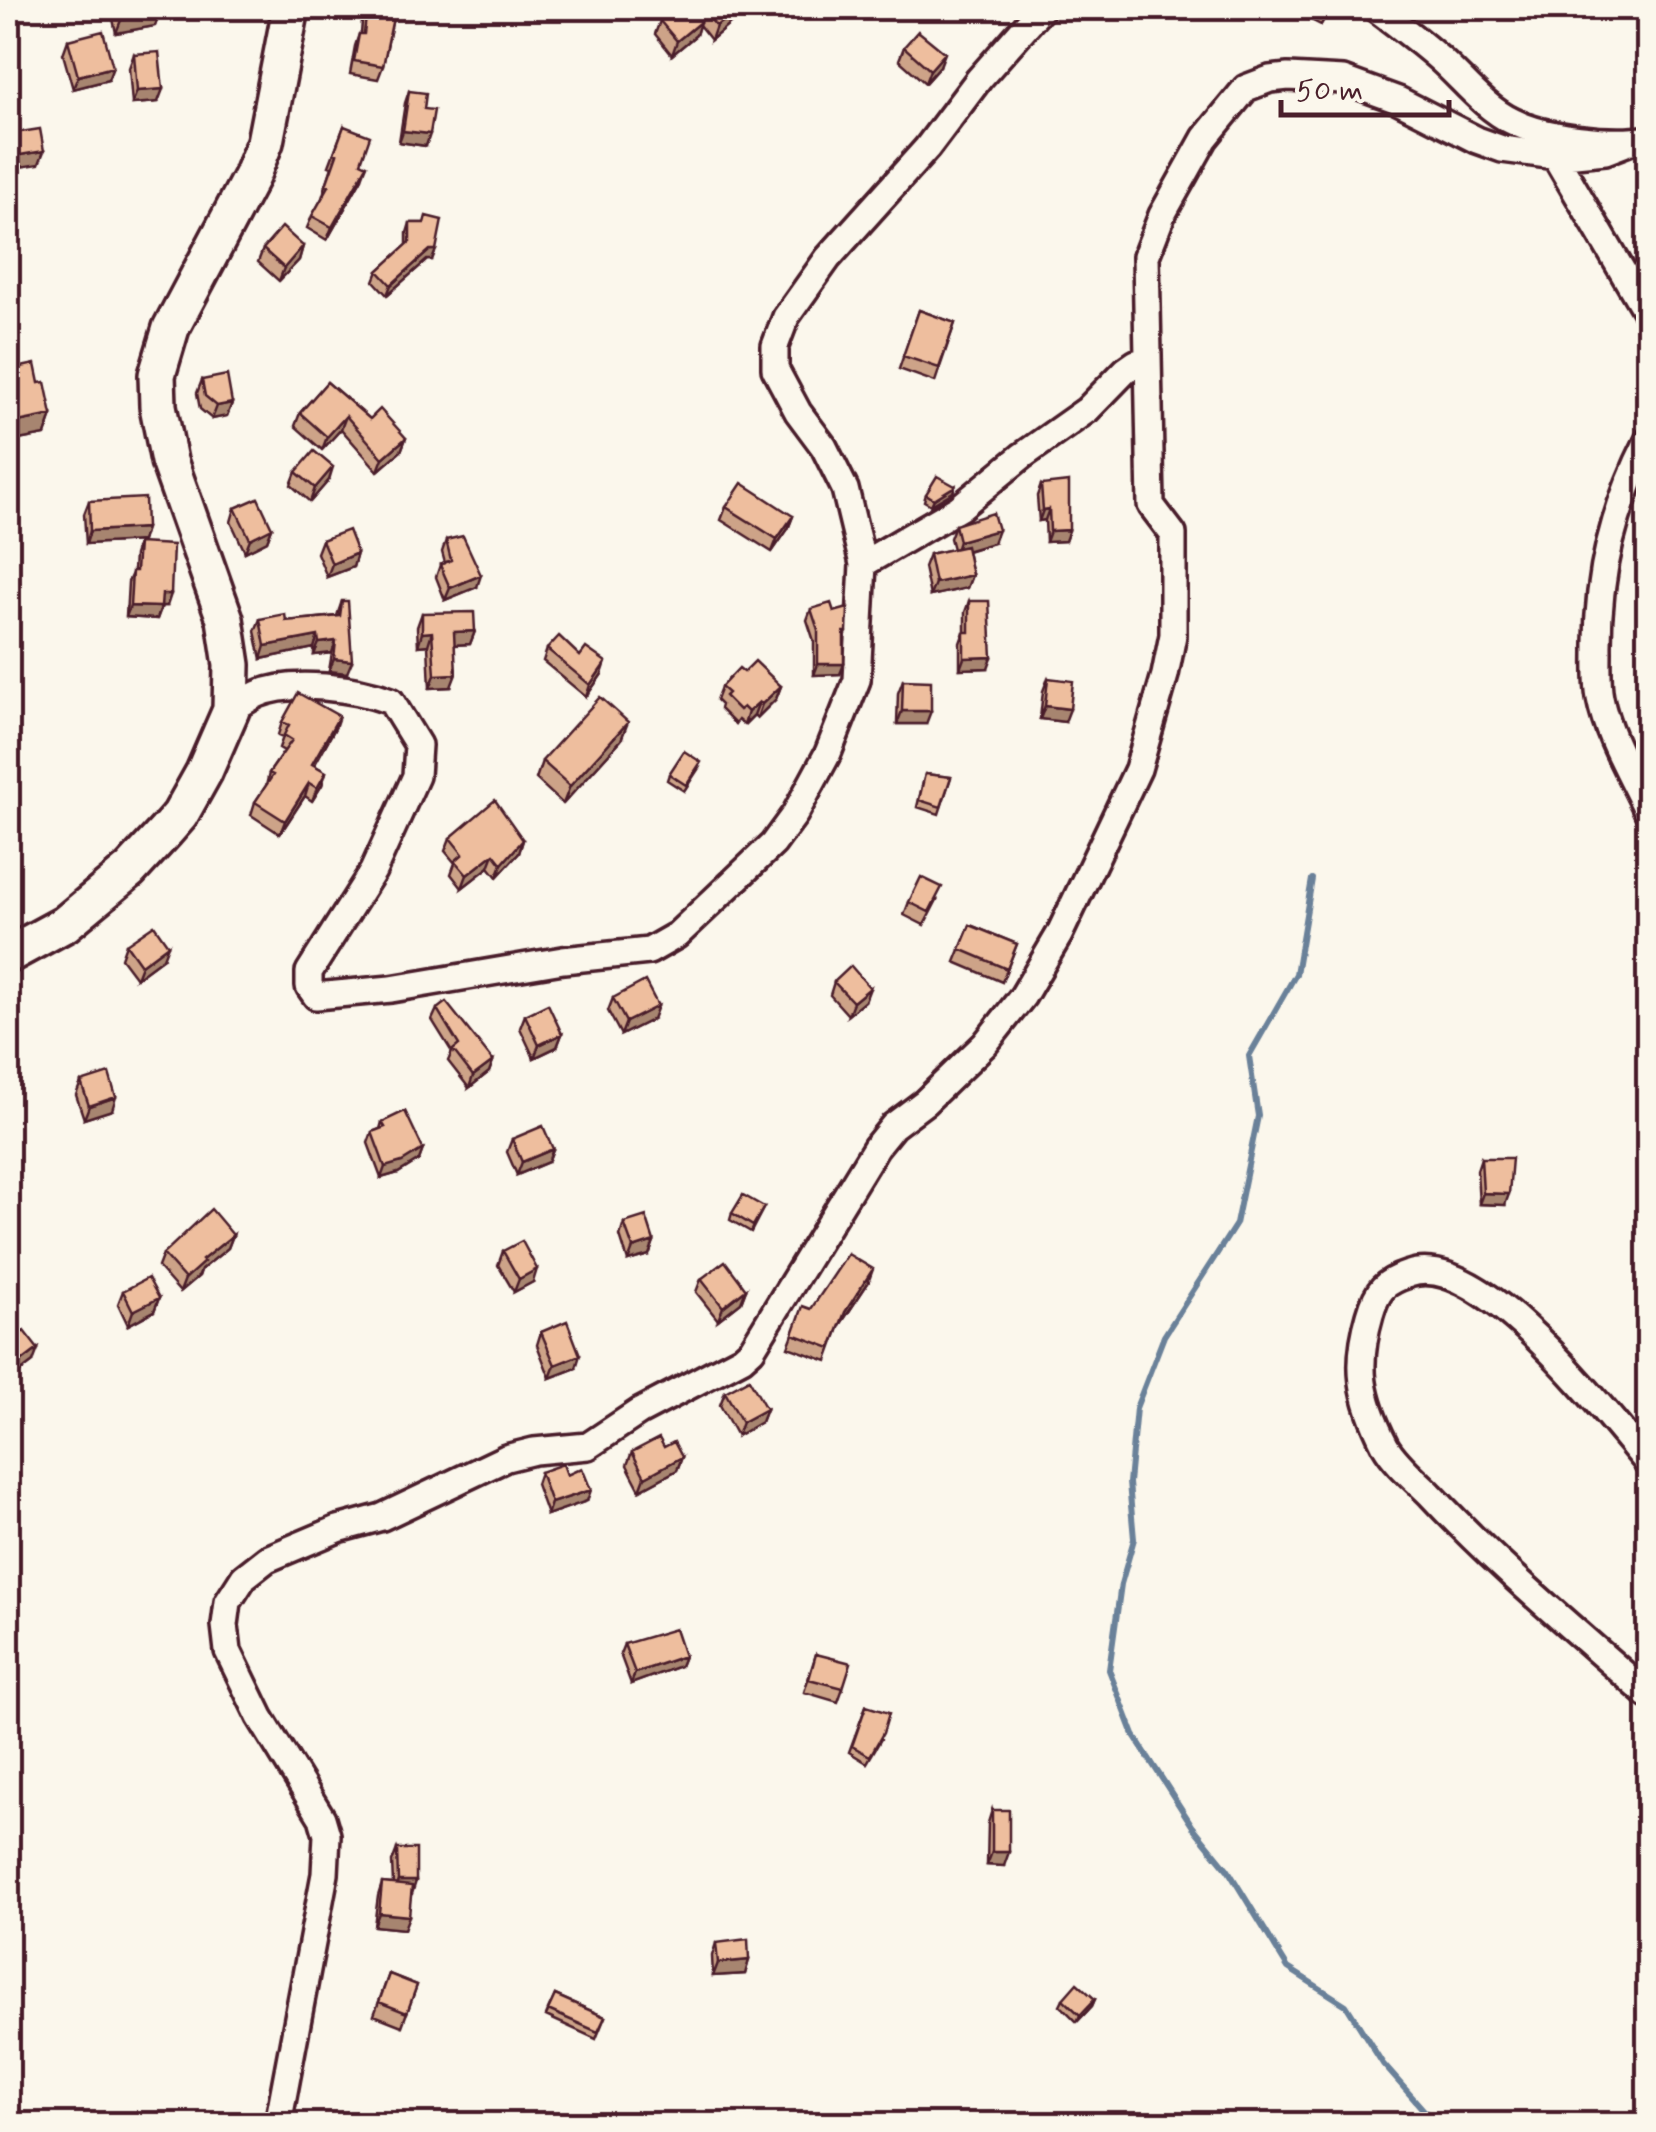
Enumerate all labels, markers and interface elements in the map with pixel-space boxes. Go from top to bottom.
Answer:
scale bar [1281,55,1448,117]
text: 50 m [1296,72,1363,111]

